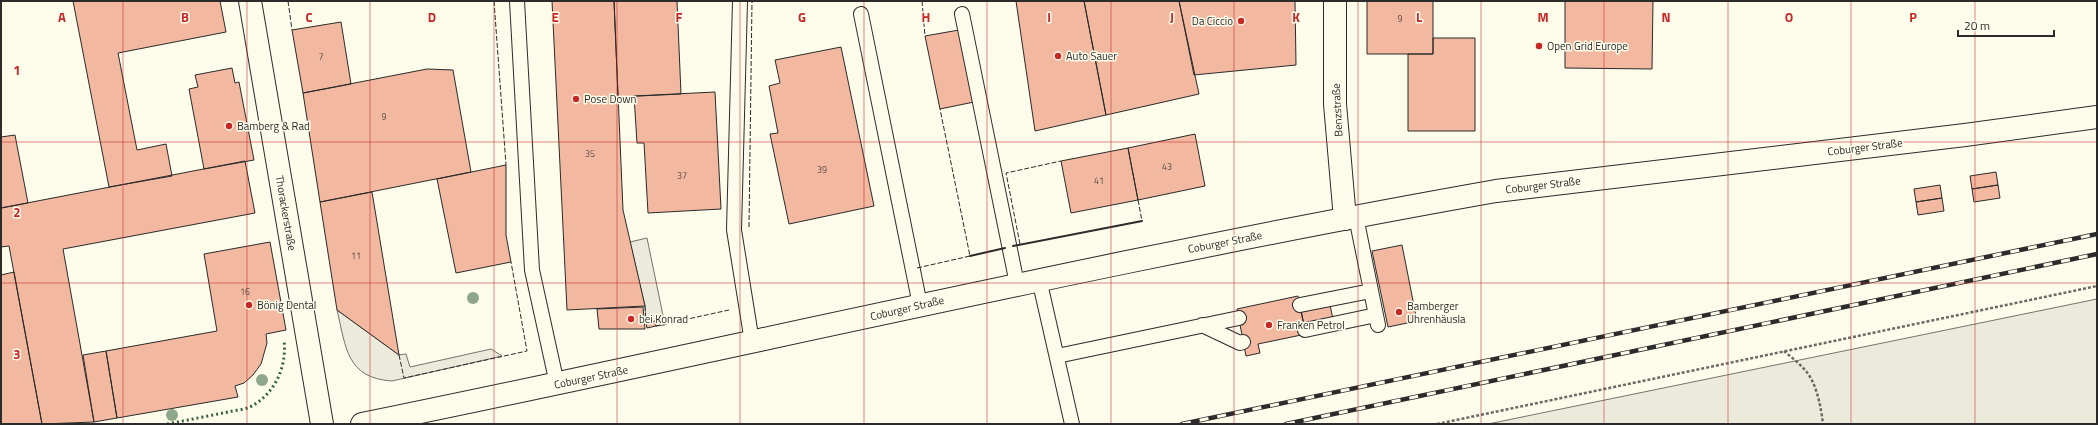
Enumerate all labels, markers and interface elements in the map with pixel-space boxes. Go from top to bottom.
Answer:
text: A [58,7,66,27]
text: B [181,7,189,27]
text: C [305,7,313,27]
text: D [428,7,436,27]
text: E [551,7,559,27]
text: F [676,7,683,27]
text: G [798,7,806,27]
text: H [922,7,930,27]
text: I [1047,7,1051,27]
text: J [1170,7,1174,27]
text: K [1292,7,1300,27]
text: L [1416,7,1422,27]
text: M [1537,7,1549,27]
text: N [1661,7,1671,27]
text: O [1785,7,1793,27]
text: P [1909,7,1917,27]
house number: 9 [1397,12,1403,25]
scale bar [1958,12,2054,38]
place label: Da Ciccio [1192,13,1233,29]
marker: Da Ciccio [1236,16,1246,26]
text: 20 m [1964,16,1990,35]
place label: Open Grid Europe [1547,38,1628,54]
marker: Open Grid Europe [1534,41,1544,51]
place label: Auto Sauer [1066,48,1117,64]
house number: 7 [318,50,324,63]
marker: Auto Sauer [1053,51,1063,61]
text: 1 [13,60,21,80]
street label: Benzstraße [1328,82,1346,137]
place label: Pose Down [584,91,637,107]
marker: Pose Down [571,94,581,104]
house number: 9 [381,110,387,123]
place label: Bamberg & Rad [237,118,310,134]
marker: Bamberg & Rad [224,121,234,131]
street label: Coburger Straße [1827,134,1904,160]
house number: 35 [585,147,595,160]
house number: 43 [1162,160,1172,173]
house number: 39 [817,163,827,176]
house number: 37 [677,169,687,182]
street label: Coburger Straße [1505,172,1582,198]
street label: Thorackerstraße [271,174,301,252]
house number: 41 [1094,174,1104,187]
text: 2 [13,202,21,222]
street label: Coburger Straße [1186,227,1264,257]
house number: 11 [351,249,361,262]
house number: 16 [240,285,250,298]
street label: Coburger Straße [868,292,946,324]
place label: Bönig Dental [257,297,316,313]
place label: Bamberger Uhrenhäusla [1407,298,1466,327]
marker: Bönig Dental [244,300,254,310]
marker: Bamberger Uhrenhäusla [1394,307,1404,317]
place label: bei Konrad [639,311,688,327]
marker: bei Konrad [626,314,636,324]
place label: Franken Petrol [1277,317,1345,333]
marker: Franken Petrol [1264,320,1274,330]
text: 3 [13,344,21,364]
street label: Coburger Straße [552,361,630,393]

